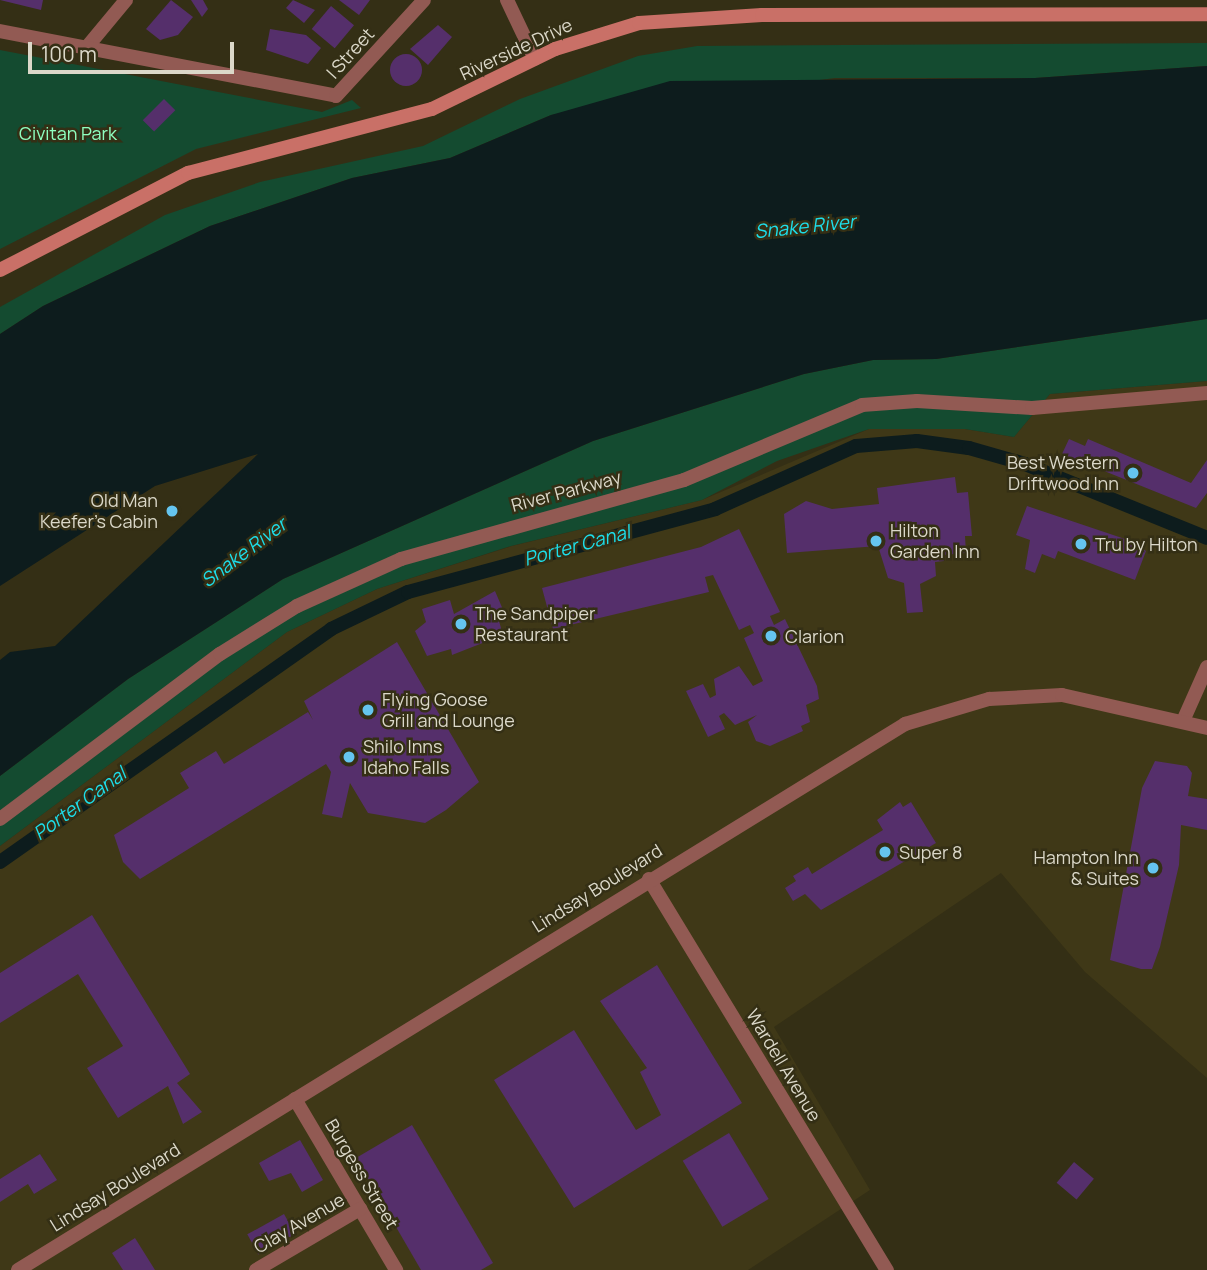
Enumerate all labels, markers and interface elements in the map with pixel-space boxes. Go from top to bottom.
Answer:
street label: Riverside Drive [456,14,576,84]
street label: I Street [322,23,378,83]
scale bar [32,28,238,72]
text: 100 m [41,40,97,68]
park label: Civitan Park [19,122,117,144]
water label: Snake River [753,210,857,244]
place label: Best Western Driftwood Inn [1007,452,1119,494]
marker: Best Western Driftwood Inn [1125,465,1141,481]
street label: River Parkway [509,466,623,516]
place label: Old Man Keefer's Cabin [40,490,158,532]
marker: Old Man Keefer's Cabin [164,503,180,519]
water label: Snake River [197,513,291,593]
place label: Hilton Garden Inn [890,520,980,562]
water label: Porter Canal [521,521,633,571]
marker: Hilton Garden Inn [868,533,884,549]
place label: Tru by Hilton [1095,533,1198,555]
marker: Tru by Hilton [1073,536,1089,552]
place label: The Sandpiper Restaurant [475,603,595,646]
marker: The Sandpiper Restaurant [453,616,469,632]
place label: Clarion [785,625,844,647]
marker: Clarion [763,628,779,644]
place label: Flying Goose Grill and Lounge [382,689,515,732]
marker: Flying Goose Grill and Lounge [360,702,376,718]
place label: Shilo Inns Idaho Falls [363,736,449,778]
marker: Shilo Inns Idaho Falls [341,749,357,765]
water label: Porter Canal [29,763,131,845]
street label: Lindsay Boulevard [528,839,666,937]
place label: Super 8 [899,841,963,863]
marker: Super 8 [877,844,893,860]
place label: Hampton Inn & Suites [1033,847,1139,890]
marker: Hampton Inn & Suites [1145,860,1161,876]
street label: Wardell Avenue [742,1005,826,1125]
street label: Burgess Street [321,1115,403,1233]
street label: Lindsay Boulevard [46,1138,184,1236]
street label: Clay Avenue [250,1188,348,1258]

